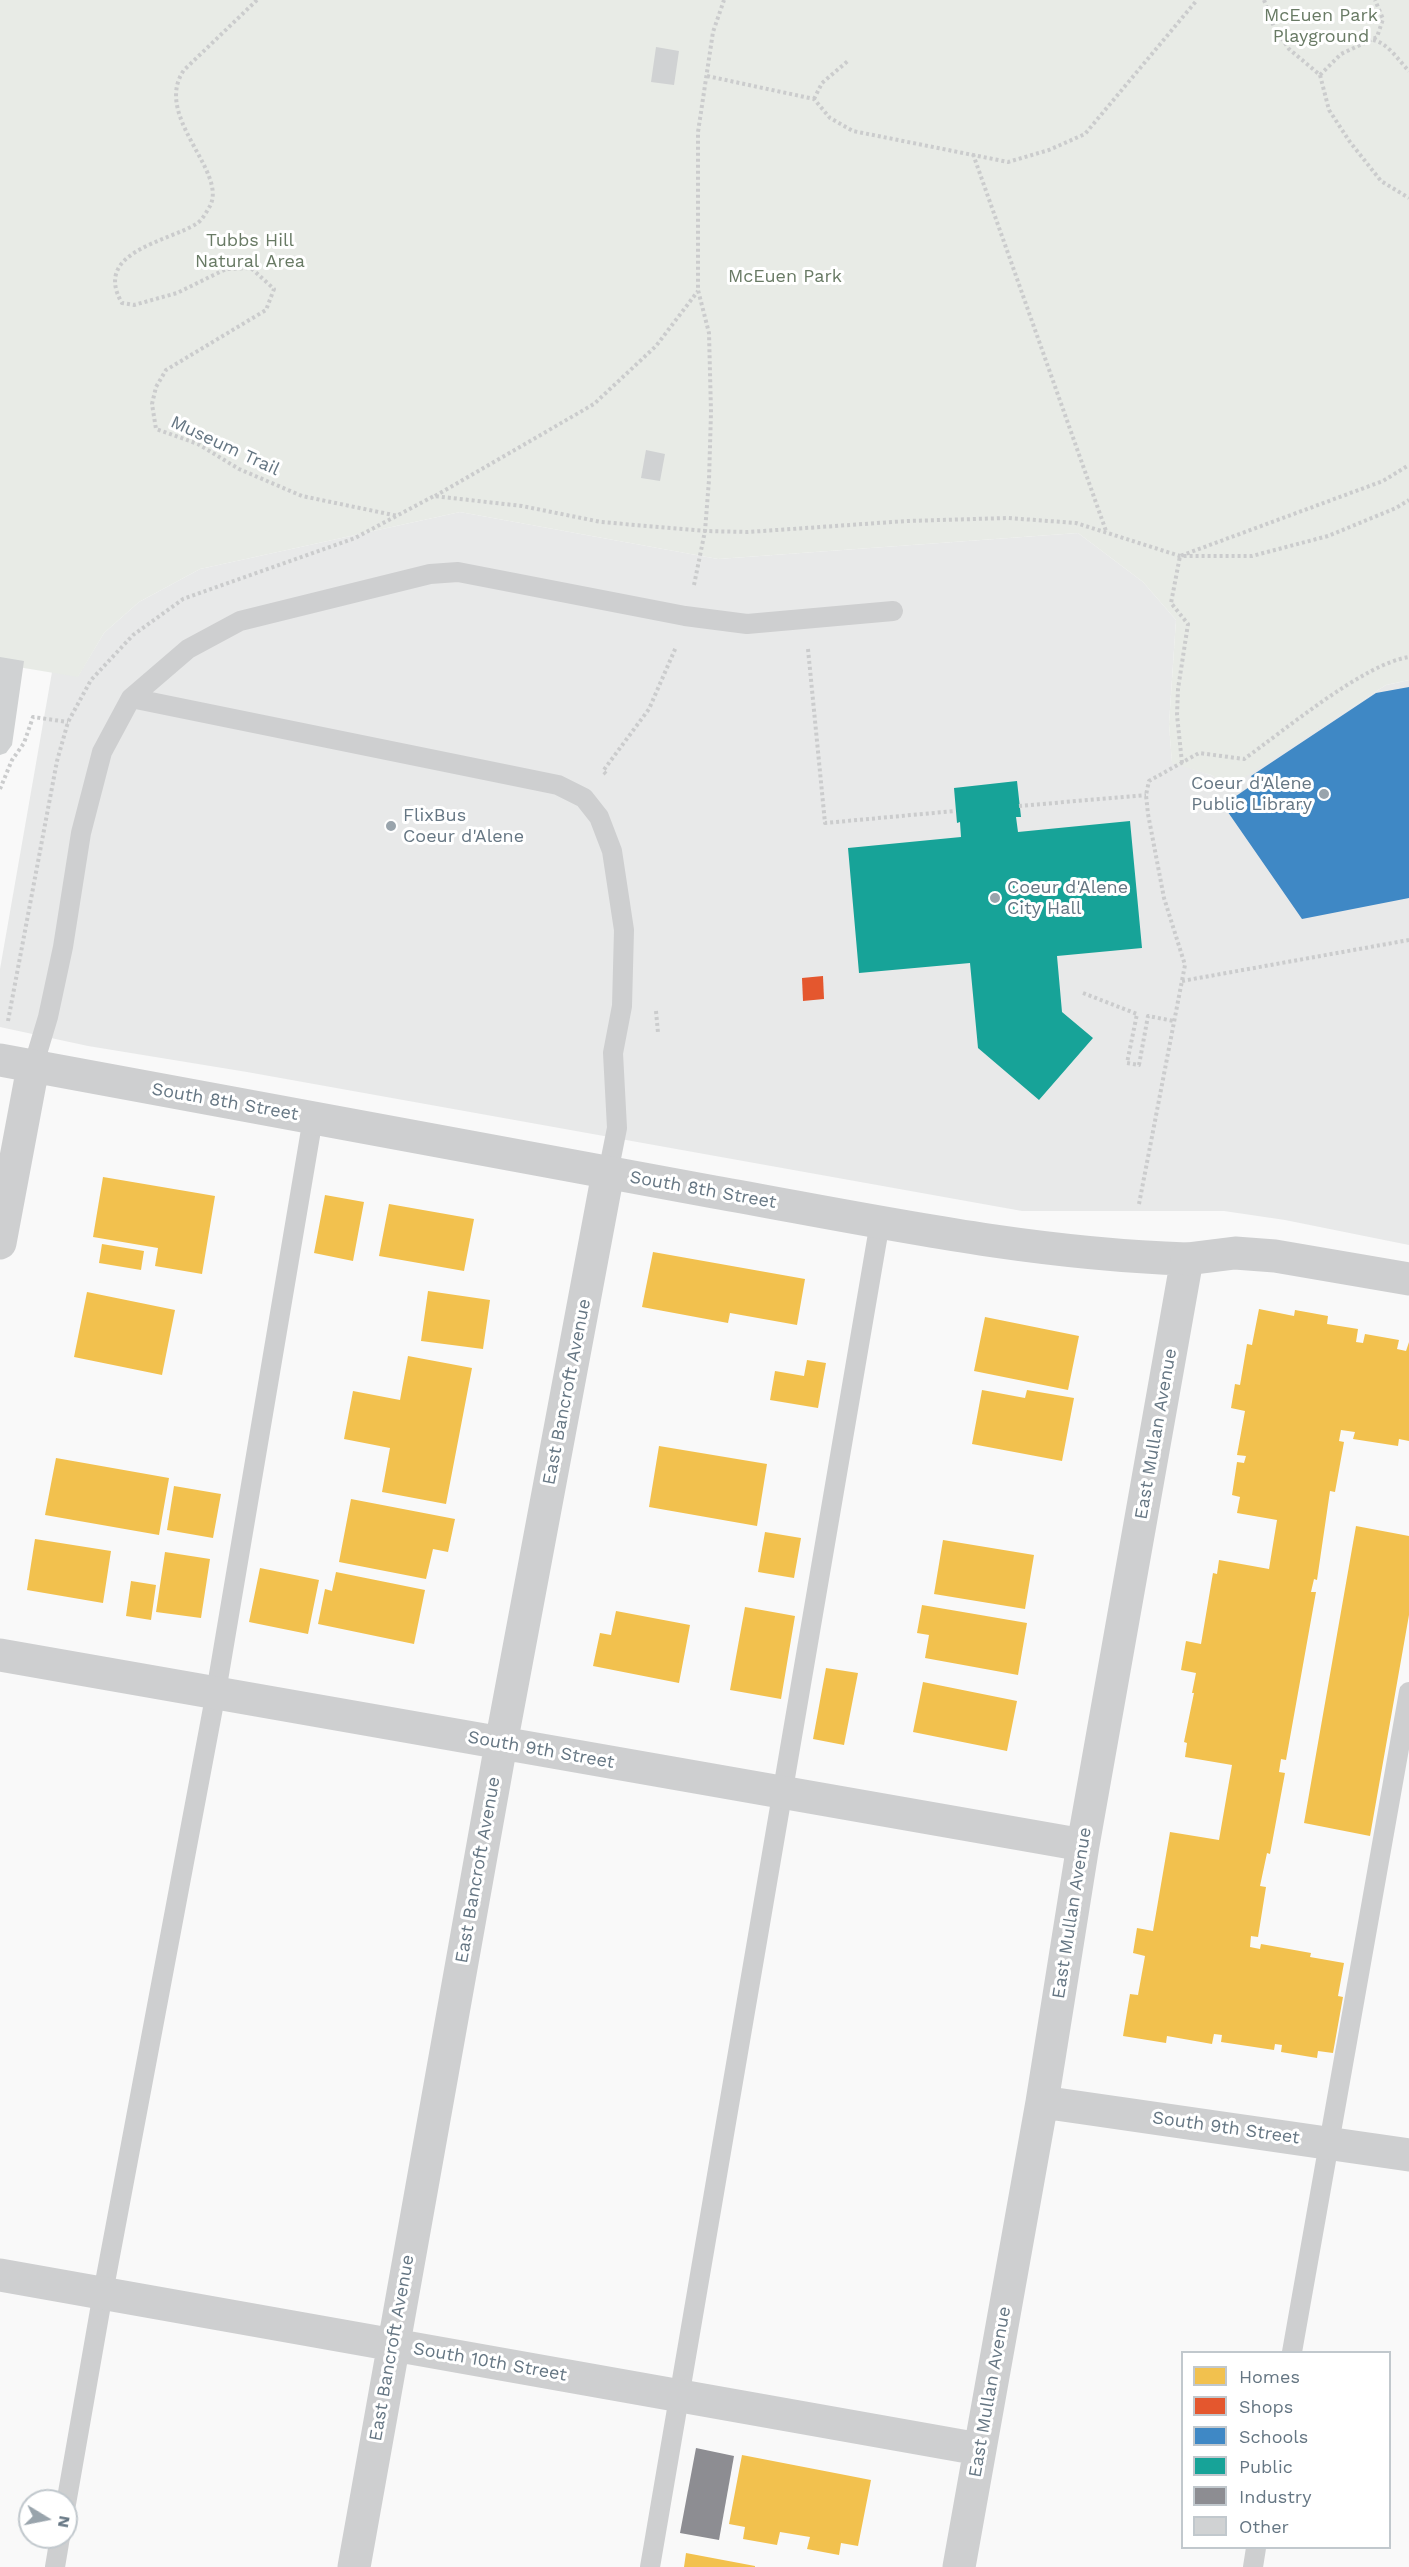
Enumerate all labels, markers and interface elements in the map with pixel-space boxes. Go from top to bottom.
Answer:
park label: McEuen Park Playground [1264,5,1378,48]
park label: Tubbs Hill Natural Area [195,230,305,272]
park label: McEuen Park [728,266,842,288]
street label: Museum Trail [167,411,283,481]
place label: Coeur d'Alene Public Library [1191,773,1312,816]
marker: Coeur d'Alene Public Library [1317,787,1331,801]
place label: FlixBus Coeur d'Alene [403,805,524,848]
marker: FlixBus Coeur d'Alene [384,819,398,833]
place label: Coeur d'Alene City Hall [1007,877,1128,920]
marker: Coeur d'Alene City Hall [988,891,1002,905]
street label: South 8th Street [150,1078,300,1126]
street label: South 8th Street [628,1166,778,1214]
street label: East Bancroft Avenue [538,1297,596,1487]
street label: East Mullan Avenue [1130,1347,1182,1521]
street label: South 9th Street [466,1726,616,1774]
street label: East Bancroft Avenue [451,1775,505,1965]
street label: East Mullan Avenue [1048,1826,1096,2000]
street label: South 9th Street [1151,2107,1301,2149]
street label: East Bancroft Avenue [365,2253,419,2443]
street label: East Mullan Avenue [964,2305,1016,2479]
street label: South 10th Street [412,2338,568,2386]
legend [1181,2351,1391,2549]
text: Homes [1239,2366,1300,2387]
text: Shops [1239,2396,1293,2417]
text: Schools [1239,2426,1308,2447]
text: Public [1239,2456,1293,2477]
text: Industry [1239,2486,1311,2507]
north arrow [18,2489,78,2549]
text: N [54,2514,75,2529]
text: Other [1239,2516,1289,2537]

